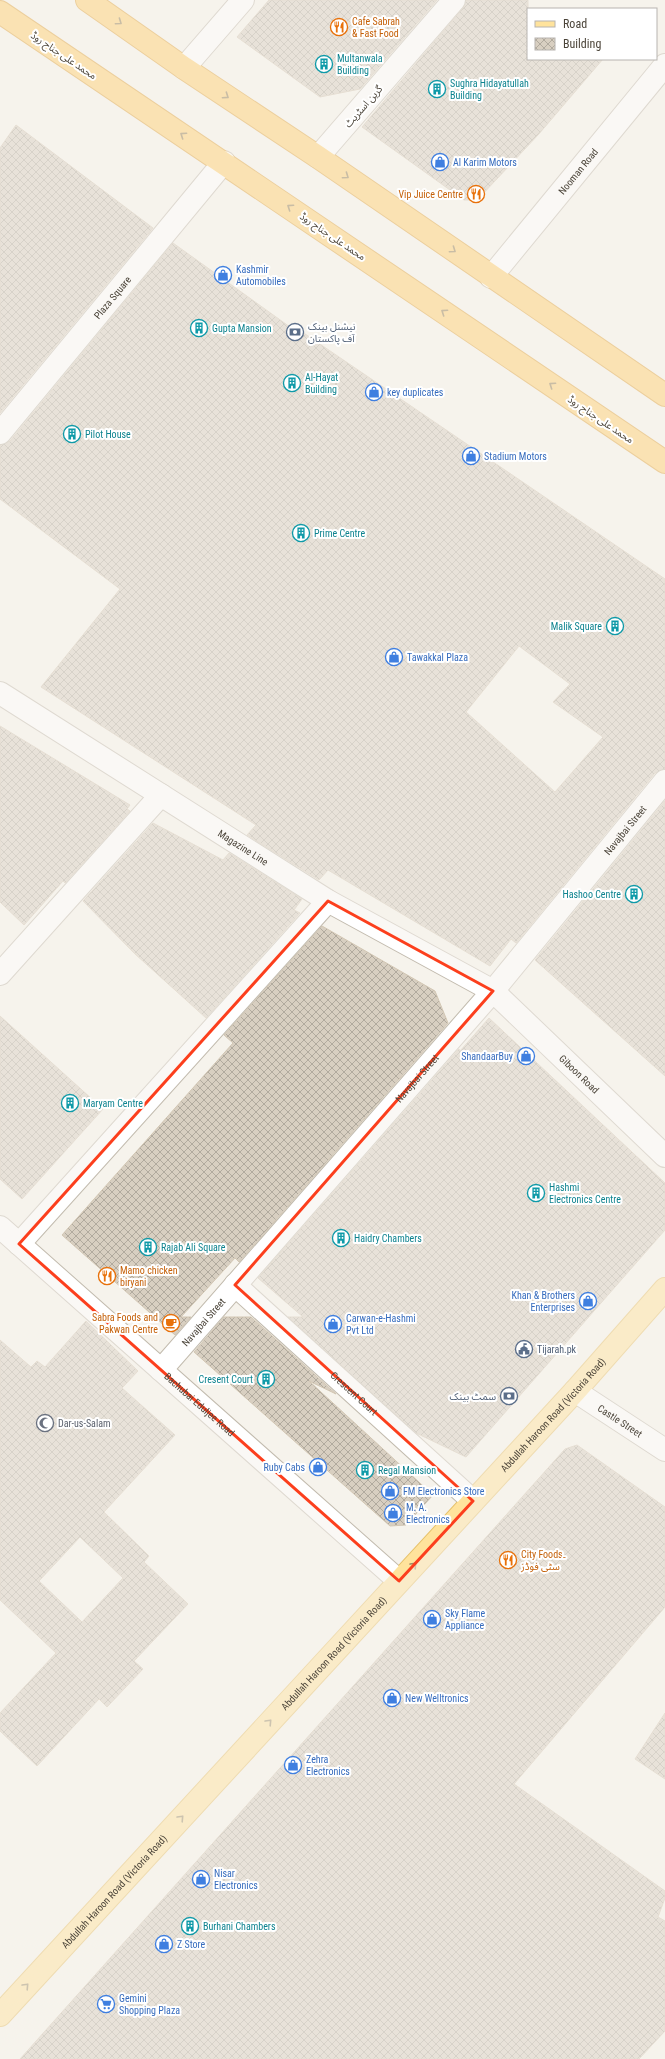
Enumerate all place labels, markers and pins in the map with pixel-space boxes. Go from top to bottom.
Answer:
place label: Cafe Sabrah & Fast Food [352,16,400,39]
restaurant icon: Cafe Sabrah & Fast Food [329,17,349,37]
place label: Multanwala Building [337,53,383,76]
building icon: Multanwala Building [314,54,334,74]
place label: Sughra Hidayatullah Building [450,78,529,101]
building icon: Sughra Hidayatullah Building [427,79,447,99]
shop icon: Al Karim Motors [430,152,450,172]
place label: Al Karim Motors [453,157,517,168]
restaurant icon: Vip Juice Centre [466,184,486,204]
place label: Vip Juice Centre [399,189,463,200]
place label: Kashmir Automobiles [236,264,286,287]
shop icon: Kashmir Automobiles [213,265,233,285]
building icon: Gupta Mansion [189,318,209,338]
place label: نیشنل بینک آف پاکستان [308,321,356,345]
bank icon: نیشنل بینک آف پاکستان [285,322,305,342]
place label: Gupta Mansion [212,323,272,334]
place label: Al-Hayat Building [305,372,338,395]
building icon: Al-Hayat Building [282,373,302,393]
shop icon: key duplicates [364,382,384,402]
place label: key duplicates [387,387,444,398]
building icon: Pilot House [62,424,82,444]
place label: Pilot House [85,429,131,440]
shop icon: Stadium Motors [461,446,481,466]
place label: Stadium Motors [484,451,547,462]
building icon: Prime Centre [291,523,311,543]
place label: Prime Centre [314,528,366,539]
building icon: Malik Square [605,616,625,636]
place label: Malik Square [551,621,602,632]
shop icon: Tawakkal Plaza [384,647,404,667]
place label: Tawakkal Plaza [407,652,468,663]
building icon: Hashoo Centre [624,884,644,904]
place label: Hashoo Centre [562,889,621,900]
shop icon: ShandaarBuy [516,1046,536,1066]
place label: ShandaarBuy [461,1051,513,1062]
building icon: Maryam Centre [60,1093,80,1113]
place label: Maryam Centre [83,1098,143,1109]
place label: Hashmi Electronics Centre [549,1182,621,1205]
building icon: Hashmi Electronics Centre [526,1183,546,1203]
building icon: Haidry Chambers [331,1228,351,1248]
place label: Haidry Chambers [354,1233,422,1244]
building icon: Rajab Ali Square [138,1237,158,1257]
place label: Rajab Ali Square [161,1242,226,1253]
place label: Mamo chicken biryani [120,1265,178,1288]
restaurant icon: Mamo chicken biryani [97,1266,117,1286]
place label: Khan & Brothers Enterprises [512,1290,575,1313]
shop icon: Khan & Brothers Enterprises [578,1291,598,1311]
place label: Sabra Foods and Pakwan Centre [92,1312,158,1335]
cafe icon: Sabra Foods and Pakwan Centre [161,1313,181,1333]
place label: Carwan-e-Hashmi Pvt Ltd [346,1313,416,1336]
shop icon: Carwan-e-Hashmi Pvt Ltd [323,1314,343,1334]
public building icon: Tijarah.pk [514,1339,534,1359]
place label: Tijarah.pk [537,1344,577,1355]
building icon: Cresent Court [256,1369,276,1389]
place label: Cresent Court [199,1374,253,1385]
bank icon: سمٹ بینک [499,1386,519,1406]
place label: سمٹ بینک [450,1391,496,1402]
mosque icon: Dar-us-Salam [35,1413,55,1433]
place label: Dar-us-Salam [58,1418,111,1429]
shop icon: Ruby Cabs [308,1457,328,1477]
building icon: Regal Mansion [355,1460,375,1480]
place label: Ruby Cabs [264,1462,305,1473]
place label: Regal Mansion [378,1465,436,1476]
shop icon: FM Electronics Store [380,1481,400,1501]
place label: FM Electronics Store [403,1486,485,1497]
place label: M. A. Electronics [406,1502,450,1525]
shop icon: M. A. Electronics [383,1503,403,1523]
place label: City Foods۔ سٹی فوڈز [520,1549,566,1573]
restaurant icon: City Foods۔ سٹی فوڈز [498,1550,518,1570]
place label: Sky Flame Appliance [445,1608,486,1631]
shop icon: Sky Flame Appliance [422,1609,442,1629]
shop icon: New Welltronics [382,1688,402,1708]
place label: New Welltronics [405,1693,469,1704]
place label: Zehra Electronics [306,1754,350,1777]
shop icon: Zehra Electronics [283,1755,303,1775]
place label: Nisar Electronics [214,1868,258,1891]
shop icon: Nisar Electronics [191,1869,211,1889]
building icon: Burhani Chambers [180,1916,200,1936]
place label: Burhani Chambers [203,1921,276,1932]
shop icon: Z Store [154,1934,174,1954]
place label: Z Store [177,1939,206,1950]
place label: Gemini Shopping Plaza [119,1993,180,2016]
supermarket icon: Gemini Shopping Plaza [96,1994,116,2014]

